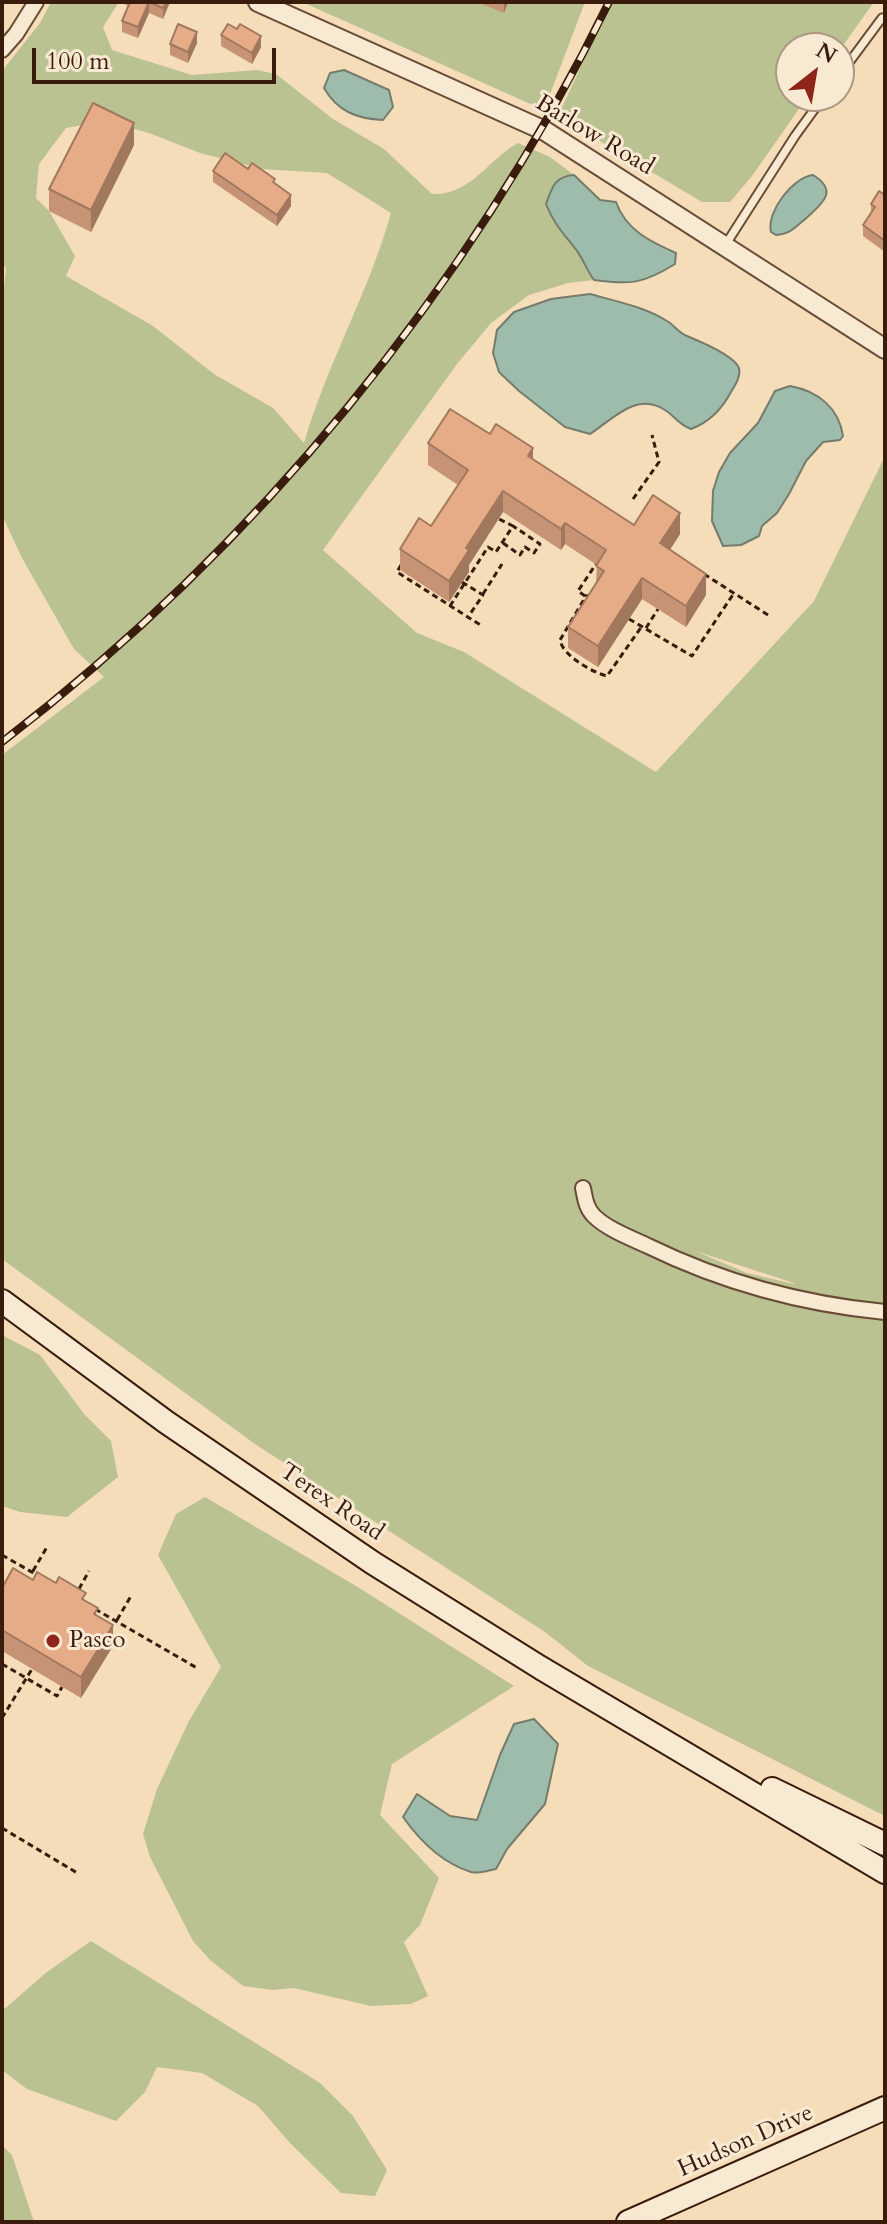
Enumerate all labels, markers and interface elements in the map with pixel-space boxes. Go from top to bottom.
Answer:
scale bar [36,32,280,82]
north arrow [775,32,855,112]
text: N [810,35,842,71]
text: 100 m [46,45,110,78]
street label: Barlow Road [530,89,658,183]
street label: Terex Road [274,1458,388,1548]
place label: Pasco [69,1627,126,1655]
marker: Pasco [44,1632,62,1650]
street label: Hudson Drive [674,2099,818,2185]

